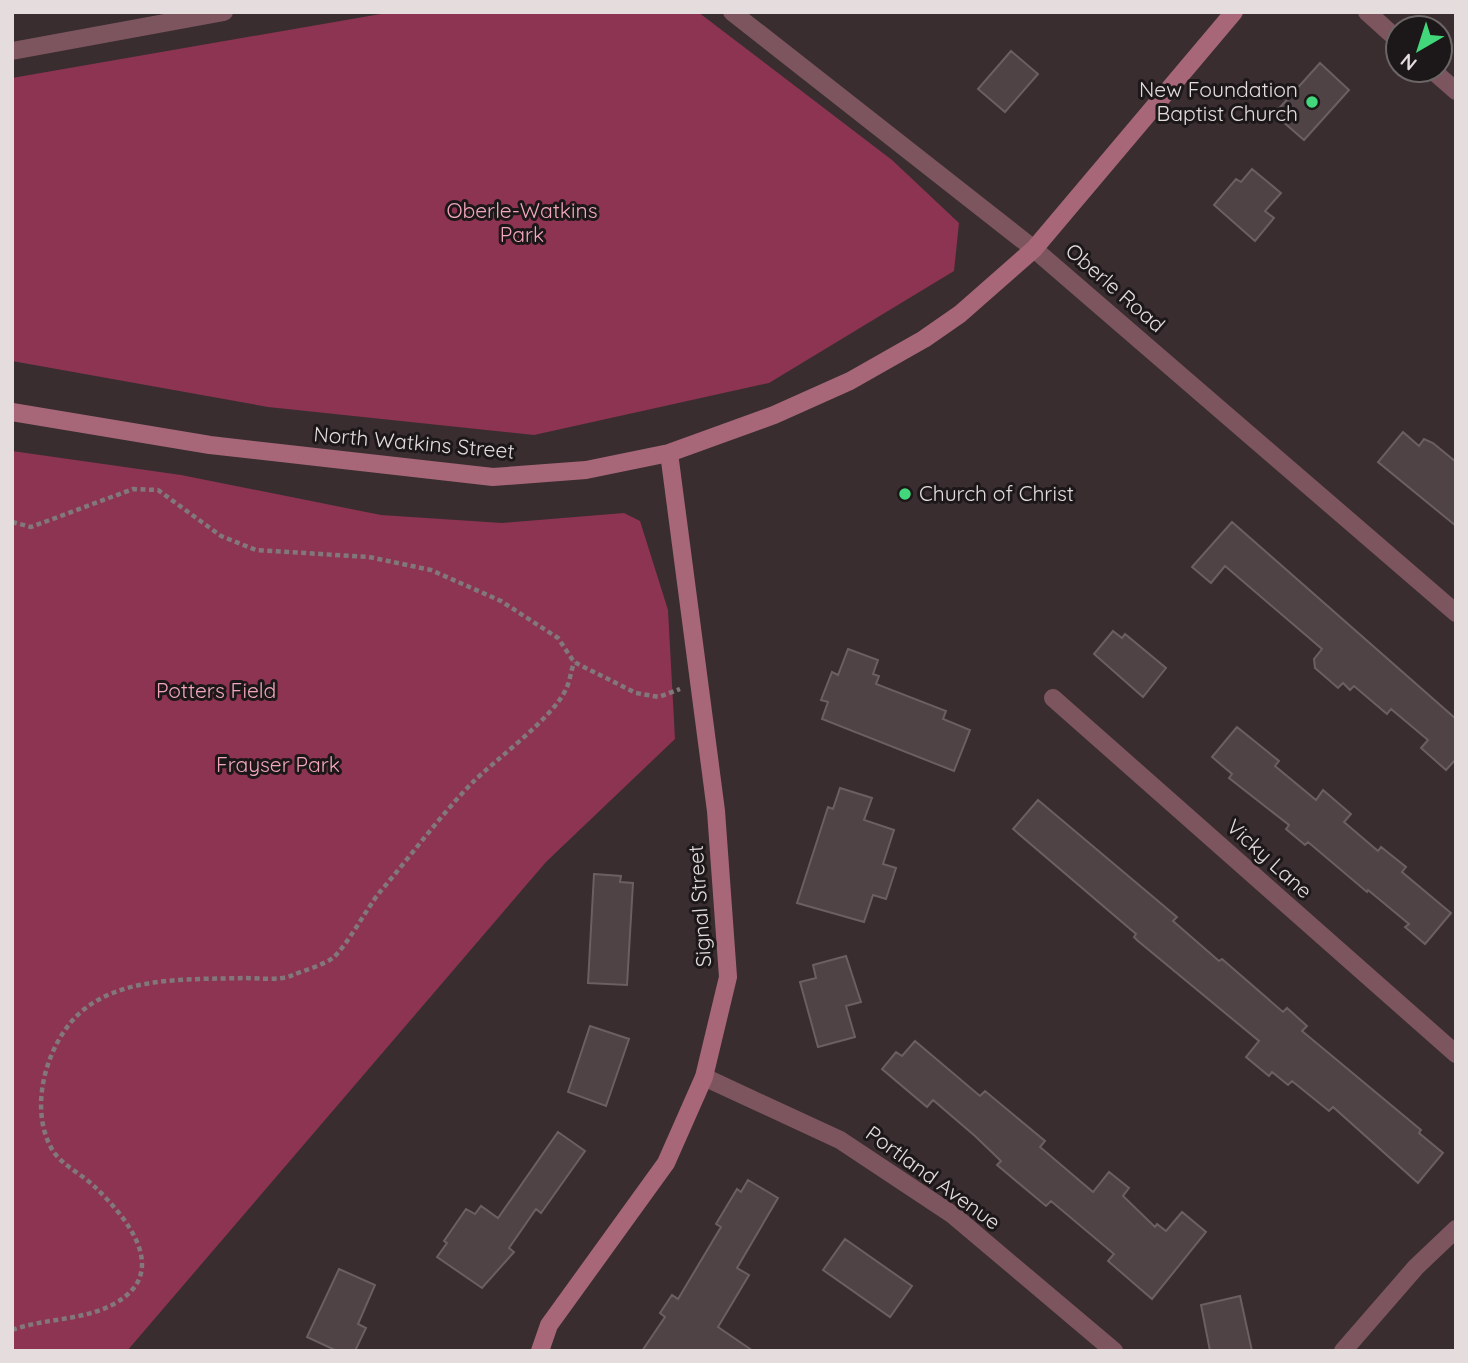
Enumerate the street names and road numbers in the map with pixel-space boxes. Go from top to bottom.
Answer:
street label: Oberle Road [1061,237,1171,337]
street label: North Watkins Street [313,420,516,464]
street label: Vicky Lane [1222,813,1318,903]
street label: Signal Street [682,844,716,968]
street label: Portland Avenue [861,1120,1006,1235]

